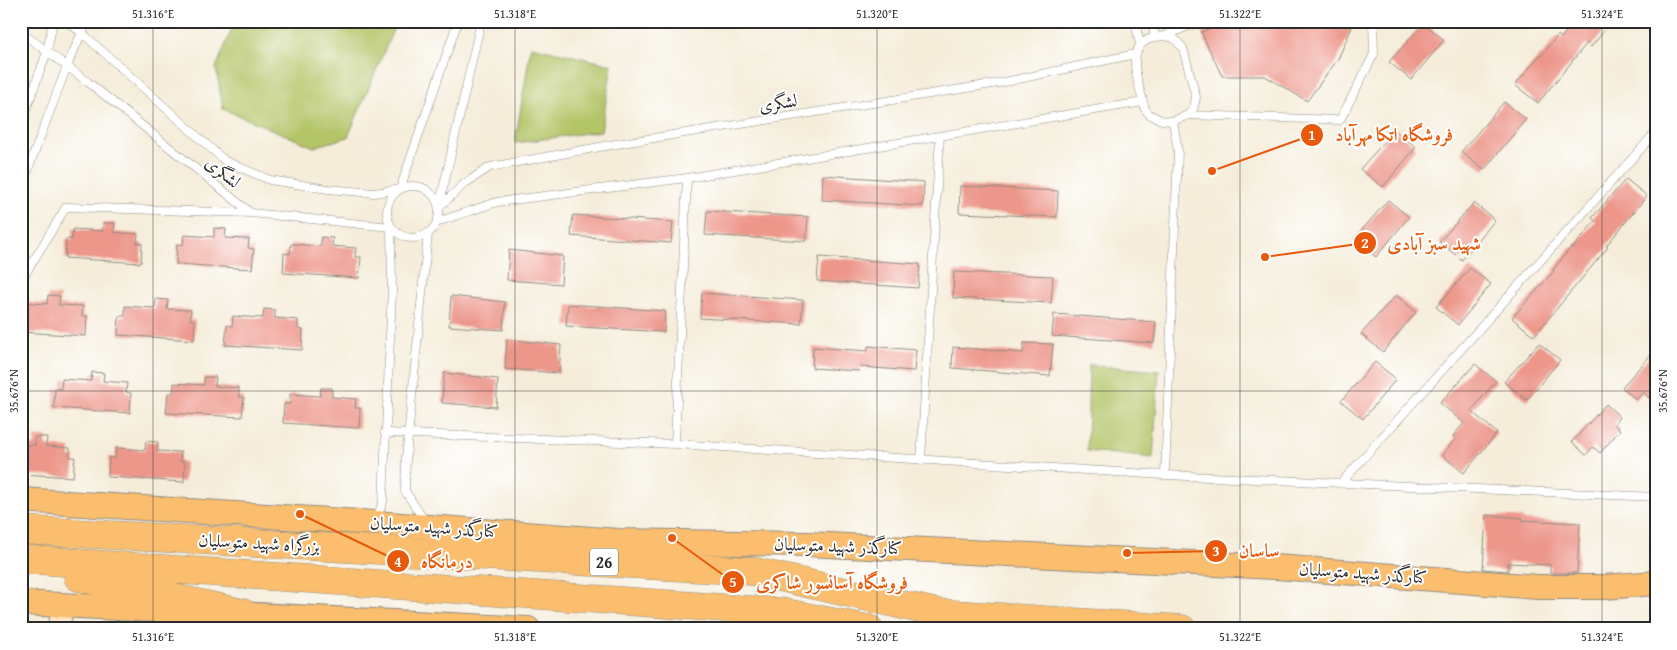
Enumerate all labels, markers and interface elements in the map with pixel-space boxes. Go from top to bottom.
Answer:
text: 51.316°E [132,5,174,22]
text: 51.318°E [494,5,536,22]
text: 51.320°E [856,5,898,22]
text: 51.322°E [1219,5,1261,22]
text: 51.324°E [1581,5,1623,22]
street label: لشگری [757,86,799,119]
callout: فروشگاه اتکا مهرآباد [1300,118,1463,152]
text: فروشگاه اتکا مهرآباد [1335,120,1453,148]
text: 1 [1308,124,1316,145]
street label: لشگری [200,149,247,194]
callout: شهید سبز آبادی [1353,226,1491,260]
text: شهید سبز آبادی [1387,229,1481,257]
text: 2 [1361,232,1369,253]
text: 35.676°N [5,369,22,413]
text: 35.676°N [1654,369,1671,413]
street label: کنارگذر شهید متوسلیان [369,509,499,544]
street label: بزرگراه شهید متوسلیان [198,526,320,559]
street label: کنارگذر شهید متوسلیان [773,530,903,561]
callout: ساسان [1203,534,1290,568]
text: ساسان [1238,536,1280,564]
text: 3 [1212,540,1220,561]
callout: درمانگاه [386,544,483,578]
text: درمانگاه [421,547,473,575]
road number: 26 [590,548,618,576]
text: 4 [394,551,402,572]
street label: کنارگذر شهید متوسلیان [1298,555,1428,590]
callout: فروشگاه آسانسور شاکری [721,565,918,599]
text: فروشگاه آسانسور شاکری [756,568,908,596]
text: 5 [729,571,737,592]
text: 51.316°E [132,628,174,645]
text: 51.318°E [494,628,536,645]
text: 51.320°E [856,628,898,645]
text: 51.322°E [1219,628,1261,645]
text: 51.324°E [1581,628,1623,645]

